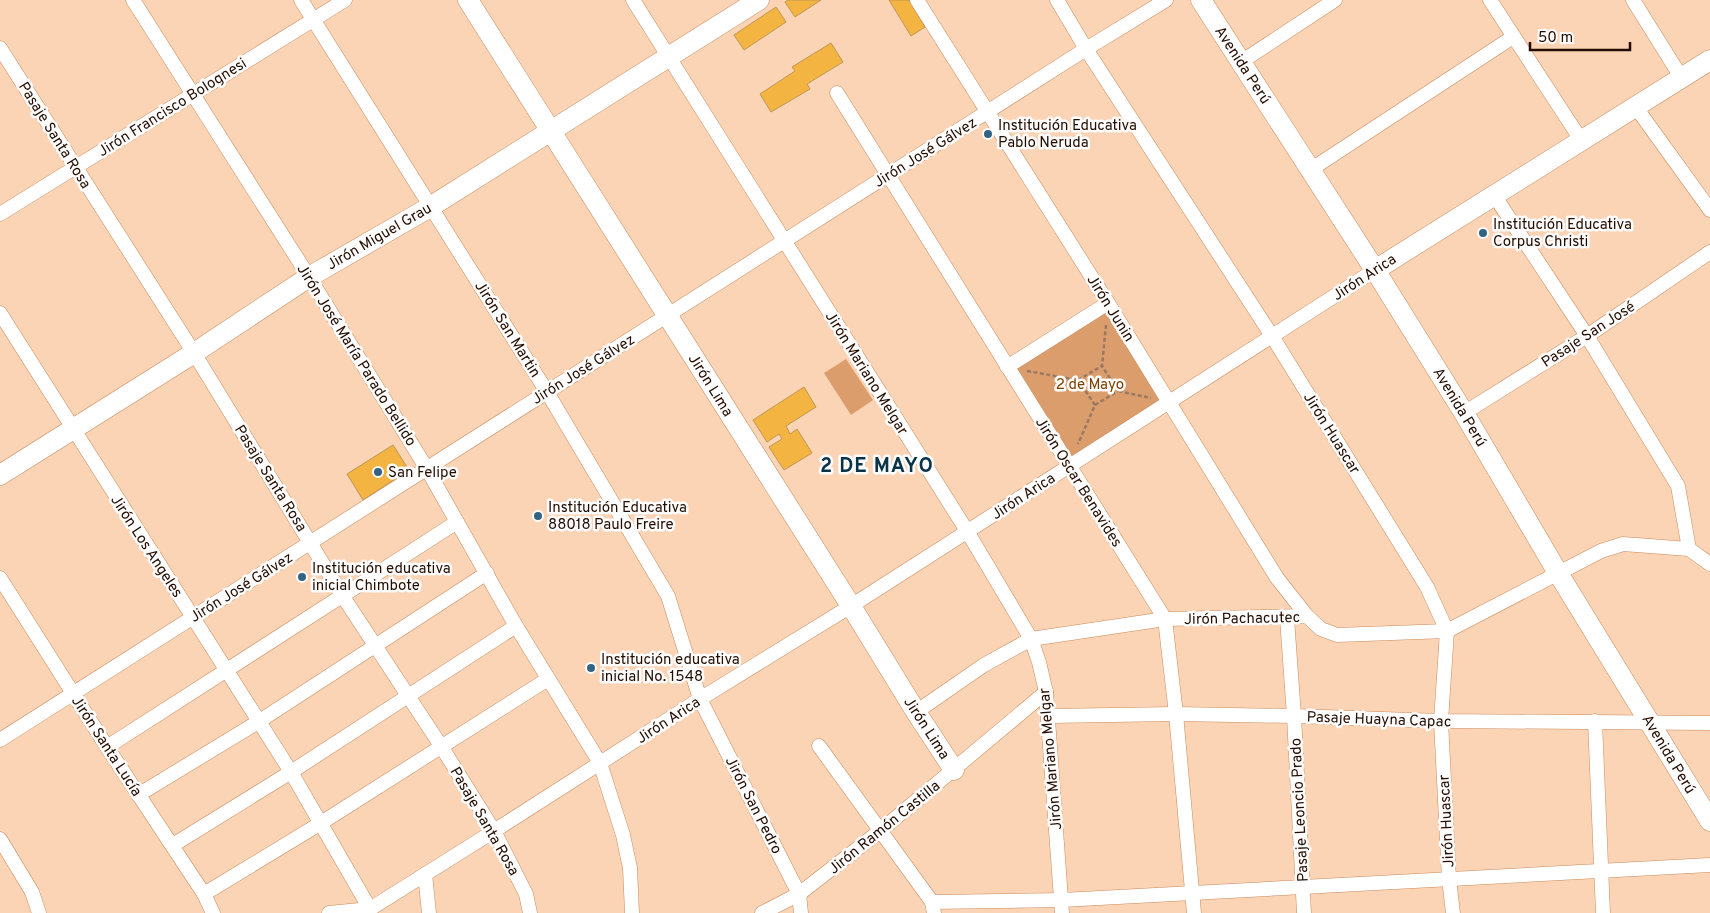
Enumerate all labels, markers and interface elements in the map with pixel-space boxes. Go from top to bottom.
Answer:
scale bar [1530,20,1630,52]
street label: Avenida Perú [1209,23,1274,108]
text: 50 m [1538,29,1573,48]
street label: Jirón Francisco Bolognesi [95,55,251,162]
street label: Pasaje Santa Rosa [13,79,94,193]
street label: Jirón José Gálvez [871,114,981,193]
place label: Institución Educativa Pablo Neruda [998,117,1137,153]
marker: Institución Educativa Pablo Neruda [982,128,994,140]
street label: Jirón Miguel Grau [324,200,436,275]
place label: Institución Educativa Corpus Christi [1493,216,1632,252]
marker: Institución Educativa Corpus Christi [1477,227,1489,239]
street label: Jirón Arica [1329,251,1400,306]
street label: Jirón José María Parado Bellido [292,261,420,450]
street label: Jirón Junin [1082,272,1138,346]
street label: Jirón San Martin [469,278,544,382]
street label: Pasaje San José [1538,298,1639,373]
street label: Jirón Mariano Melgar [820,308,912,439]
street label: Jirón José Gálvez [529,331,639,410]
street label: Jirón Lima [683,351,737,421]
street label: Avenida Perú [1428,365,1490,451]
park label: 2 de Mayo [1056,376,1124,395]
street label: Jirón Huascar [1298,389,1363,478]
street label: Jirón Oscar Benavides [1030,414,1125,551]
street label: Pasaje Santa Rosa [229,422,310,536]
district label: 2 DE MAYO [820,454,934,480]
place label: San Felipe [388,464,457,483]
marker: San Felipe [372,466,384,478]
street label: Jirón Arica [988,470,1059,525]
street label: Jirón Los Angeles [105,492,186,602]
place label: Institución Educativa 88018 Paulo Freire [548,499,687,535]
marker: Institución Educativa 88018 Paulo Freire [532,510,544,522]
street label: Jirón José Gálvez [187,549,297,628]
place label: Institución educativa inicial Chimbote [312,560,451,596]
marker: Institución educativa inicial Chimbote [296,571,308,583]
street label: Jirón Pachacutec [1184,609,1300,630]
place label: Institución educativa inicial No. 1548 [601,651,740,687]
marker: Institución educativa inicial No. 1548 [585,662,597,674]
street label: Jirón Mariano Melgar [1036,687,1067,831]
street label: Jirón Santa Lucía [66,693,145,801]
street label: Jirón Arica [633,694,704,749]
street label: Jirón Lima [899,694,953,764]
street label: Pasaje Huayna Capac [1306,708,1452,733]
street label: Avenida Perú [1637,712,1699,798]
street label: Pasaje Leoncio Prado [1287,737,1314,883]
street label: Jirón San Pedro [720,754,785,858]
street label: Pasaje Santa Rosa [445,764,523,880]
street label: Jirón Huascar [1436,774,1459,868]
street label: Jirón Ramón Castilla [825,777,945,879]

